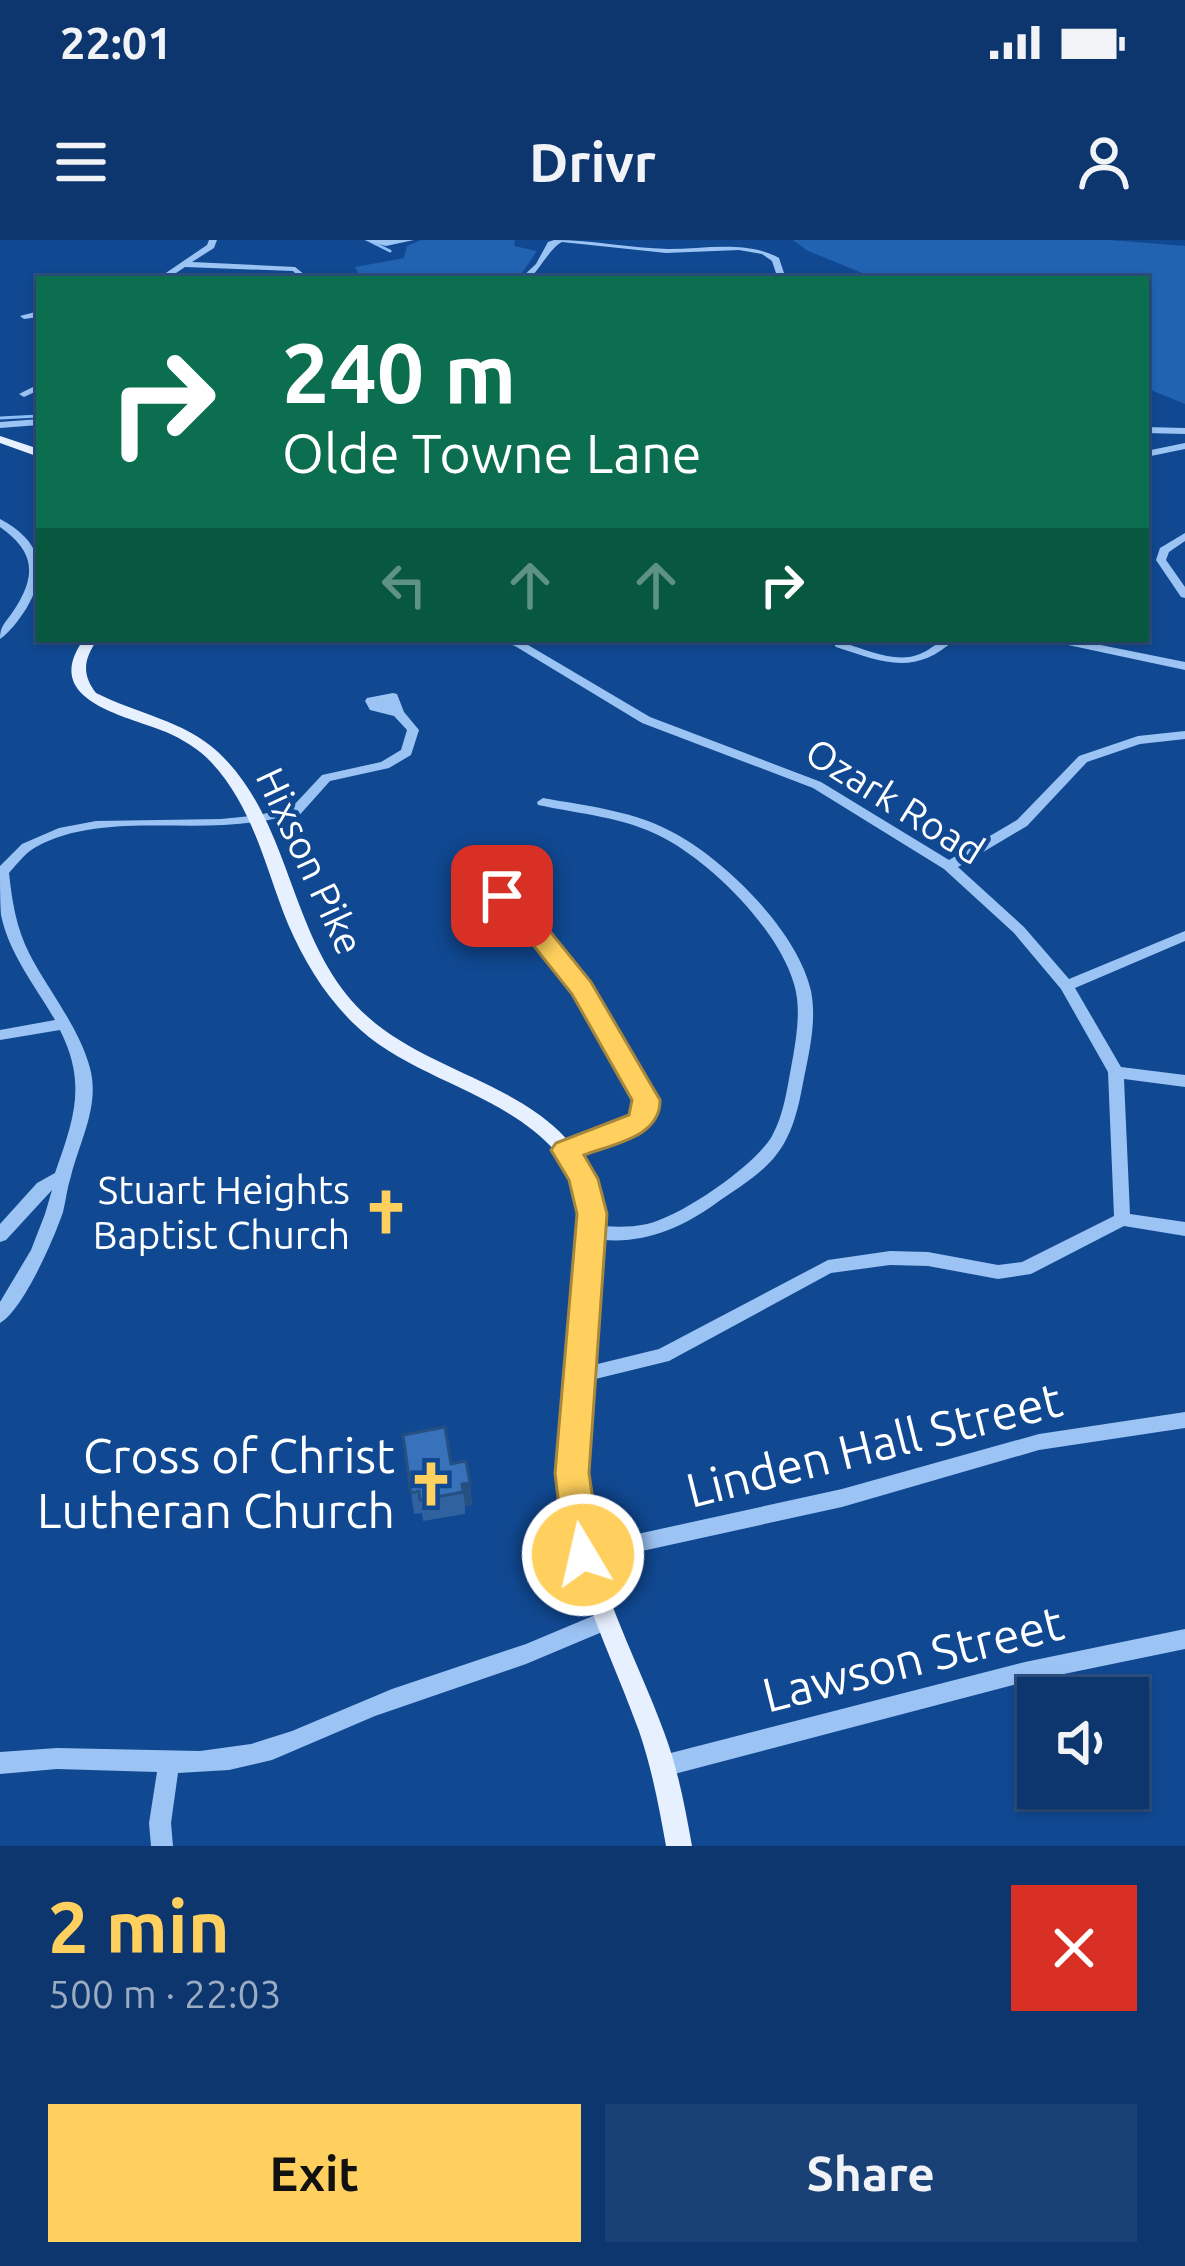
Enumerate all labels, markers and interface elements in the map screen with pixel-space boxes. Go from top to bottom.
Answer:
text: 22:01 [60,17,173,68]
icon: menu [48,129,114,195]
icon: person [1071,129,1137,195]
text: Drivr [529,132,656,192]
icon: right [84,324,240,480]
text: 240 m [282,325,516,419]
text: Olde Towne Lane [282,423,702,483]
icon: left [371,552,437,618]
icon: ahead [497,552,563,618]
icon: ahead [623,552,689,618]
icon: right [749,552,815,618]
street label: Ozark Road [798,729,992,872]
street label: Hixson Pike [249,761,372,961]
pin [451,845,553,947]
icon: arrive [469,863,535,929]
place label: Stuart Heights Baptist Church [93,1168,350,1256]
church icon: Stuart Heights Baptist Church [361,1187,411,1237]
street label: Linden Hall Street [681,1371,1067,1517]
place label: Cross of Christ Lutheran Church [37,1428,395,1537]
church icon: Cross of Christ Lutheran Church [406,1459,456,1509]
position arrow [520,1492,646,1618]
street label: Lawson Street [757,1595,1069,1721]
map controls [1017,1677,1149,1809]
button: sound [1017,1677,1149,1809]
button: close [1011,1885,1137,2011]
text: 2 min [48,1886,230,1967]
text: 500 m · 22:03 [48,1972,282,2015]
button: Exit [48,2104,581,2242]
button: Share [605,2104,1137,2242]

